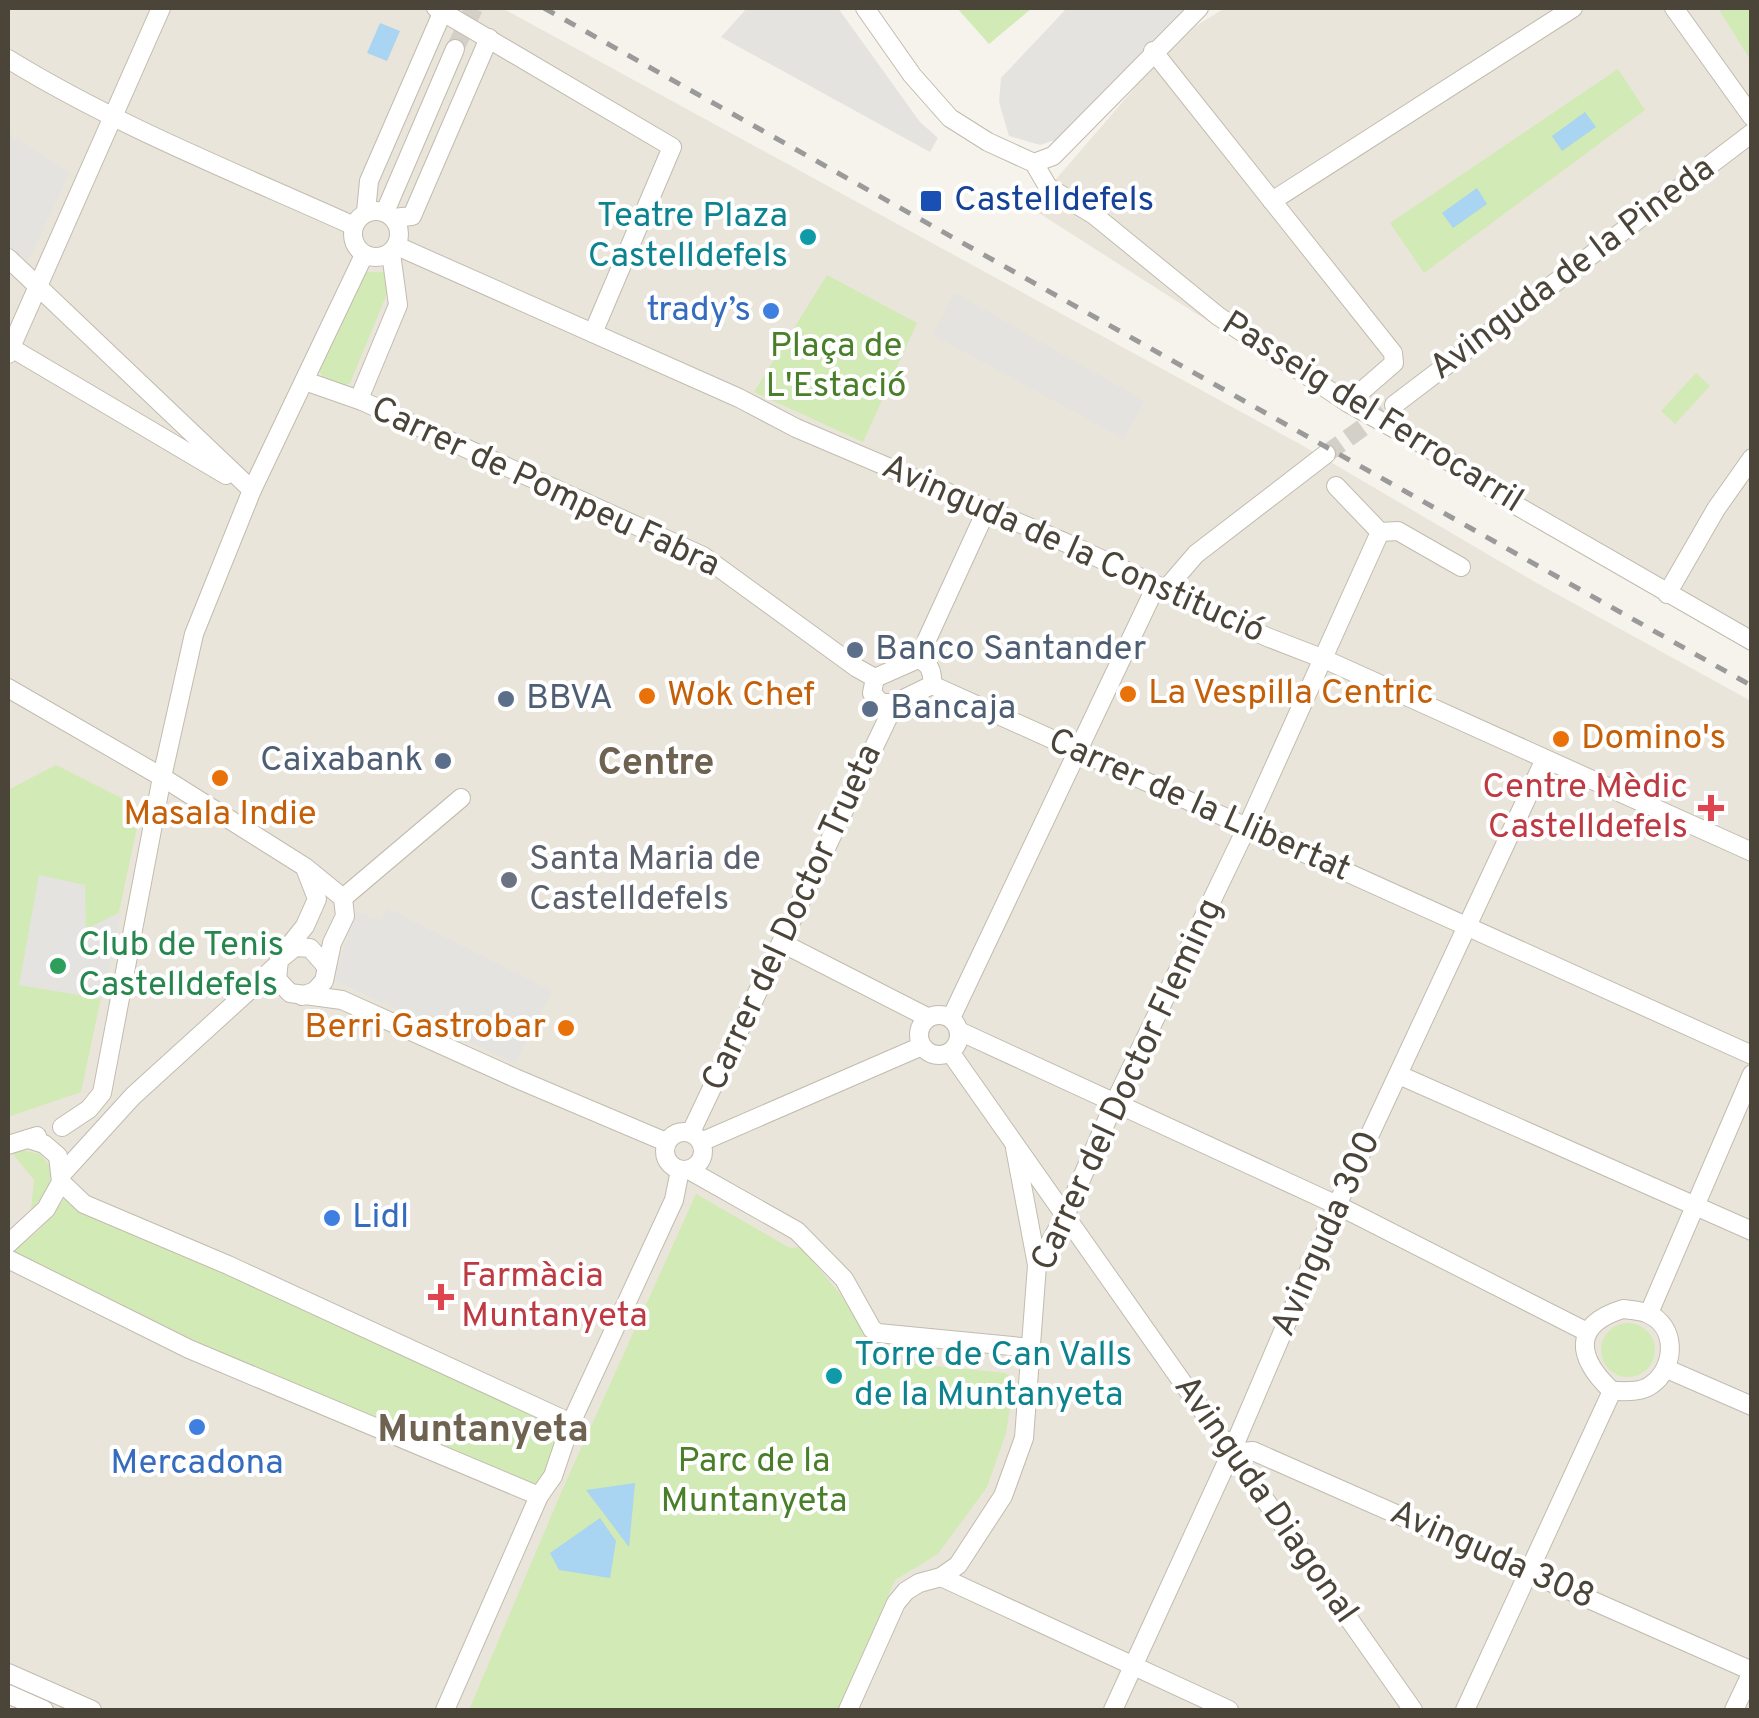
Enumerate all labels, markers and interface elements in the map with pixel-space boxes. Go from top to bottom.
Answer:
street label: Avinguda de la Pineda [1422,147,1724,391]
place label: Castelldefels [954,179,1154,223]
marker: Castelldefels [918,188,944,214]
place label: Teatre Plaza Castelldefels [588,195,788,279]
marker: Teatre Plaza Castelldefels [797,226,819,248]
place label: trady’s [646,289,751,333]
marker: trady’s [760,300,782,322]
street label: Passeig del Ferrocarril [1213,302,1531,524]
park label: Plaça de L'Estació [765,325,907,409]
street label: Carrer de Pompeu Fabra [363,388,727,588]
street label: Avinguda de la Constitució [875,446,1271,654]
place label: Banco Santander [875,628,1146,672]
marker: Banco Santander [844,639,866,661]
place label: La Vespilla Centric [1148,672,1434,716]
place label: Wok Chef [667,674,815,718]
place label: BBVA [526,677,613,721]
marker: La Vespilla Centric [1117,683,1139,705]
marker: Wok Chef [636,685,658,707]
place label: Bancaja [890,687,1016,731]
marker: BBVA [495,688,517,710]
marker: Bancaja [859,698,881,720]
place label: Domino's [1581,717,1726,761]
street label: Carrer de la Llibertat [1041,720,1357,892]
marker: Domino's [1550,728,1572,750]
street label: Carrer del Doctor Trueta [693,737,893,1099]
place label: Caixabank [260,739,423,783]
district label: Centre [598,740,714,789]
marker: Caixabank [432,750,454,772]
place label: Centre Mèdic Castelldefels [1482,766,1688,850]
marker: Masala Indie [209,767,231,789]
place label: Masala Indie [123,793,317,837]
marker: Centre Mèdic Castelldefels [1698,795,1724,821]
place label: Santa Maria de Castelldefels [529,838,761,922]
marker: Santa Maria de Castelldefels [498,869,520,891]
street label: Carrer del Doctor Fleming [1022,892,1234,1278]
place label: Club de Tenis Castelldefels [78,924,284,1008]
marker: Club de Tenis Castelldefels [47,955,69,977]
place label: Berri Gastrobar [304,1006,546,1050]
marker: Berri Gastrobar [555,1017,577,1039]
street label: Avinguda 300 [1262,1125,1392,1343]
place label: Lidl [352,1196,409,1240]
marker: Lidl [321,1207,343,1229]
place label: Farmàcia Muntanyeta [461,1255,648,1339]
marker: Farmàcia Muntanyeta [430,1286,452,1308]
place label: Torre de Can Valls de la Muntanyeta [854,1334,1132,1418]
marker: Torre de Can Valls de la Muntanyeta [823,1365,845,1387]
street label: Avinguda Diagonal [1163,1368,1367,1632]
district label: Muntanyeta [377,1407,589,1456]
marker: Mercadona [186,1416,208,1438]
park label: Parc de la Muntanyeta [661,1440,847,1524]
place label: Mercadona [110,1442,284,1486]
street label: Avinguda 308 [1383,1491,1601,1621]

